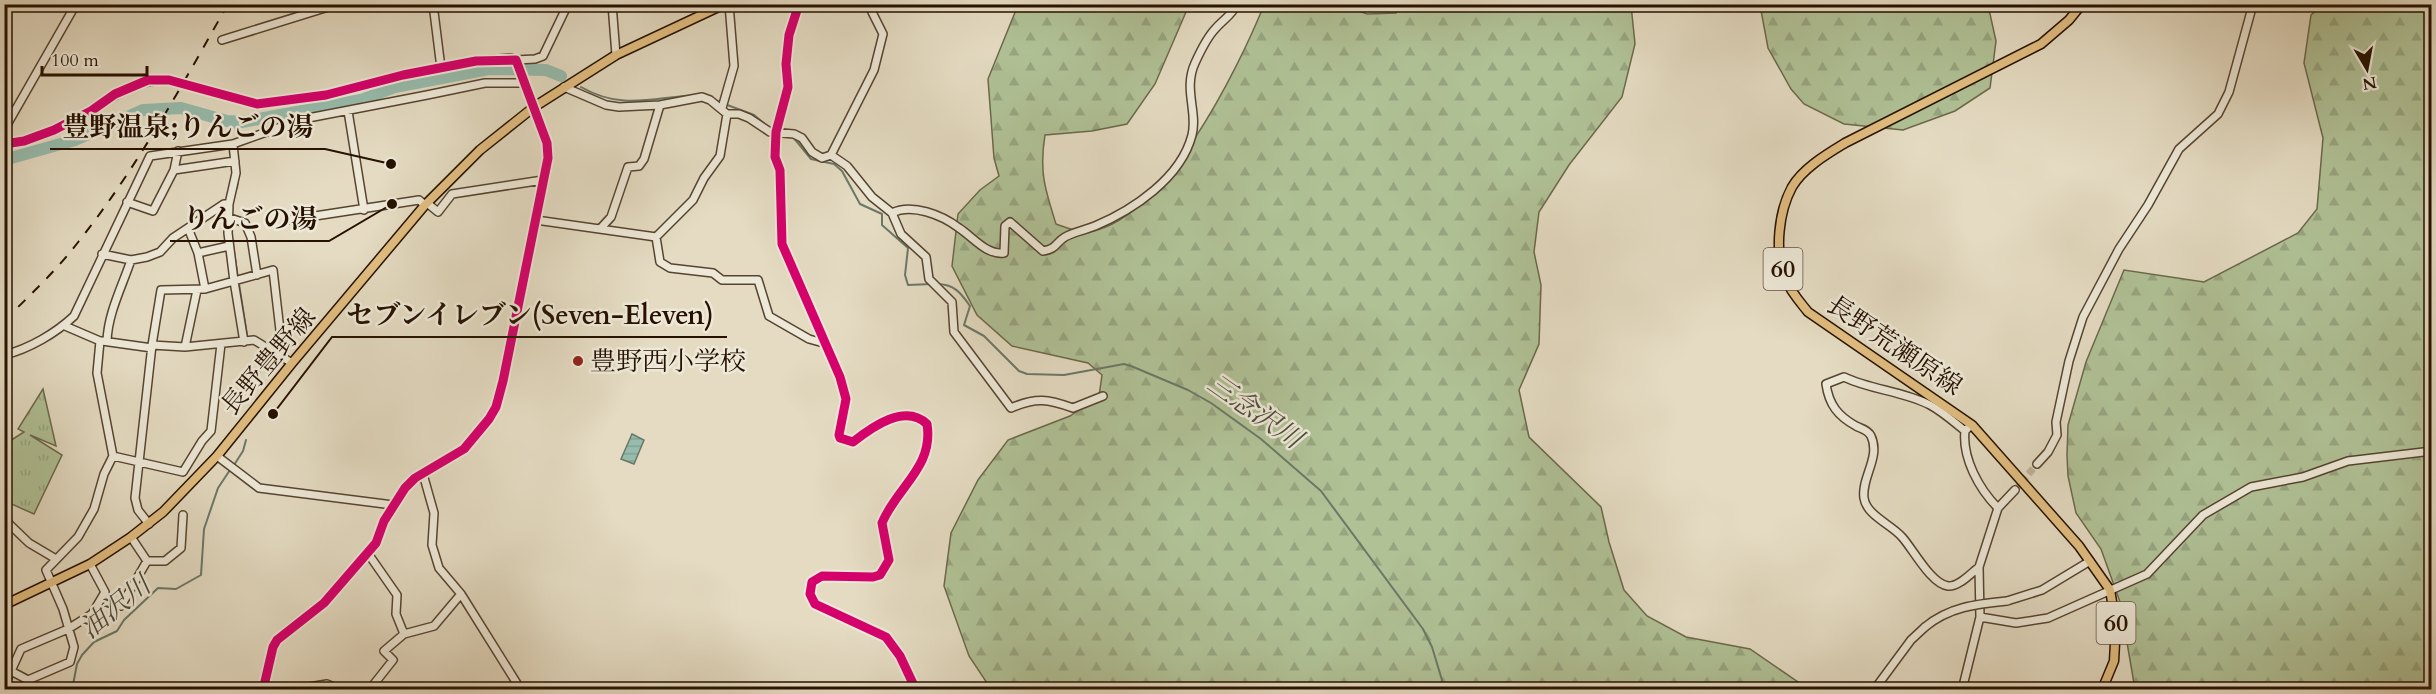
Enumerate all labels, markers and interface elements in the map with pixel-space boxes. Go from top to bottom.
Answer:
scale bar [42,39,147,77]
north arrow [2337,39,2397,99]
text: 100 m [51,48,99,73]
text: N [2361,71,2378,95]
callout: 豊野温泉;りんごの湯 [50,104,325,149]
text: 豊野温泉;りんごの湯 [63,109,313,146]
callout: りんごの湯 [170,196,329,241]
text: りんごの湯 [183,201,318,238]
road number: 60 [1764,248,1802,290]
street label: 長野荒瀬原線 [1820,287,1969,404]
callout: セブンイレブン(Seven-Eleven) [332,292,727,337]
text: セブンイレブン(Seven-Eleven) [346,297,714,334]
street label: 長野豊野線 [213,300,324,422]
place label: 豊野西小学校 [590,344,746,379]
marker: 豊野西小学校 [571,354,585,368]
water label: 三念沢川 [1200,365,1312,459]
water label: 油沢川 [72,566,161,647]
road number: 60 [2096,602,2136,644]

